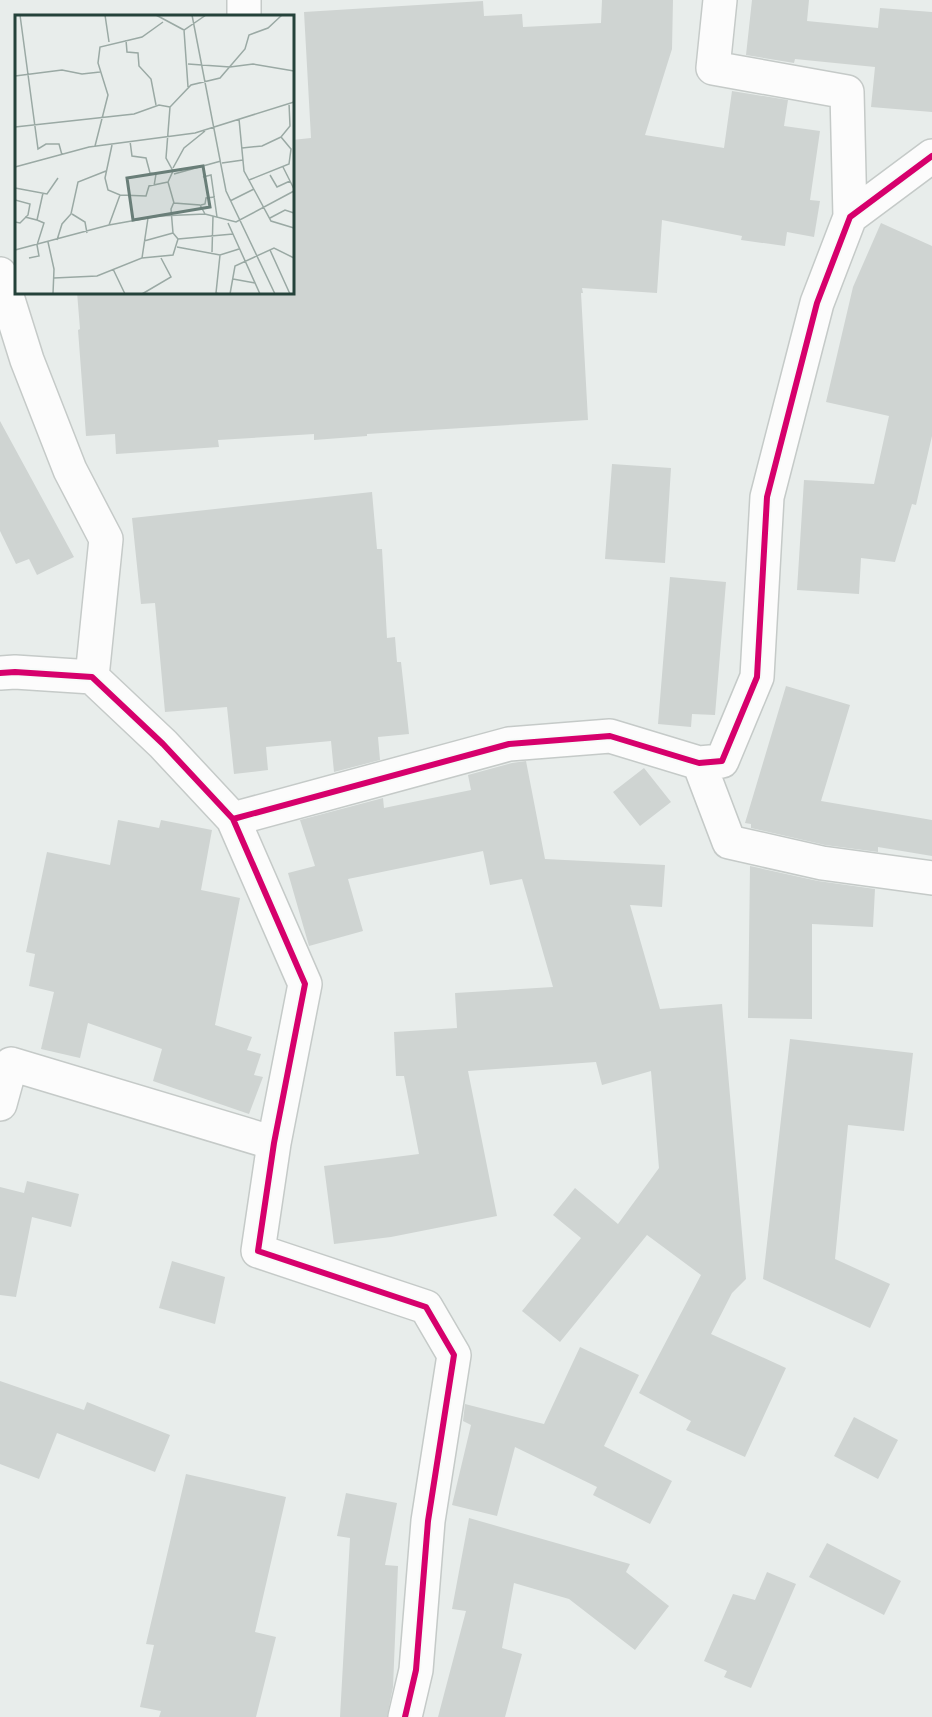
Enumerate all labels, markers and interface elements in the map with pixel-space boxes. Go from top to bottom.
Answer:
inset map [15,15,294,294]

